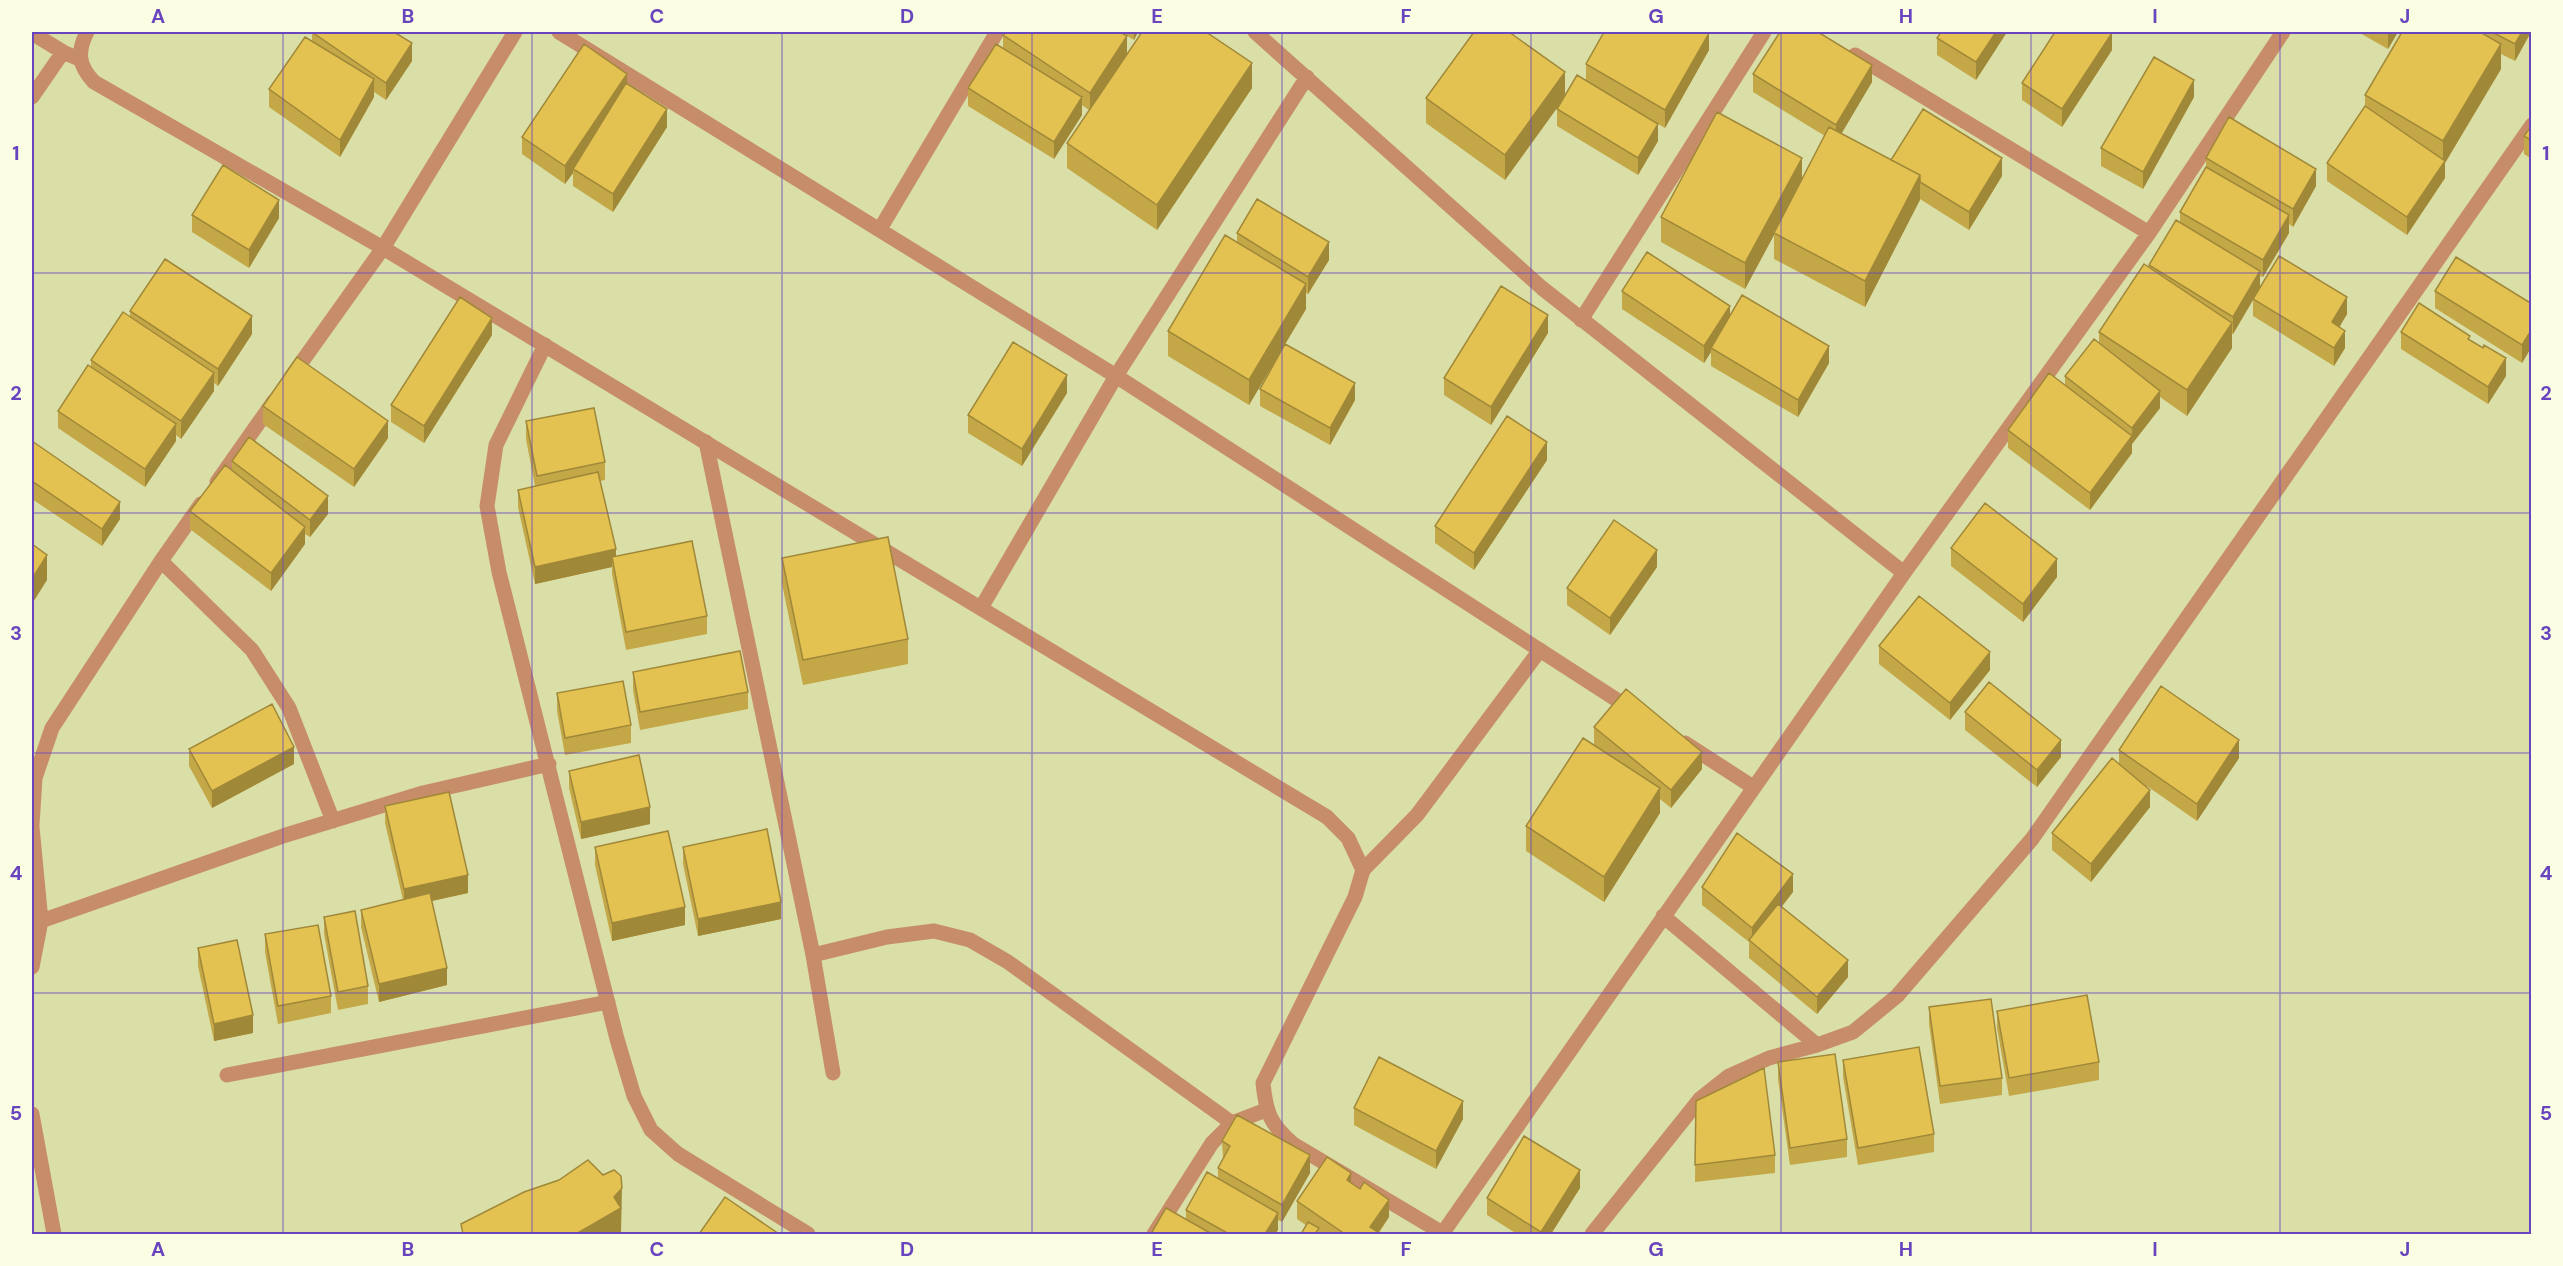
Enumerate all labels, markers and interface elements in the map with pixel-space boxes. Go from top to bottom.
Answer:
text: A [151,3,165,29]
text: B [402,3,414,29]
text: C [650,3,664,29]
text: D [900,3,914,29]
text: E [1151,3,1163,29]
text: F [1400,3,1412,29]
text: G [1648,3,1664,29]
text: H [1899,3,1913,29]
text: I [2152,3,2158,29]
text: J [2400,3,2410,29]
text: 1 [12,140,20,166]
text: 1 [2542,140,2550,166]
text: 2 [10,380,22,406]
text: 2 [2540,380,2552,406]
text: 3 [10,620,22,646]
text: 3 [2540,620,2552,646]
text: 4 [10,860,23,886]
text: 4 [2540,860,2553,886]
text: 5 [10,1100,22,1126]
text: 5 [2540,1100,2552,1126]
text: A [151,1236,165,1262]
text: B [402,1236,414,1262]
text: C [650,1236,664,1262]
text: D [900,1236,914,1262]
text: E [1151,1236,1163,1262]
text: F [1400,1236,1412,1262]
text: G [1648,1236,1664,1262]
text: H [1899,1236,1913,1262]
text: I [2152,1236,2158,1262]
text: J [2400,1236,2410,1262]

